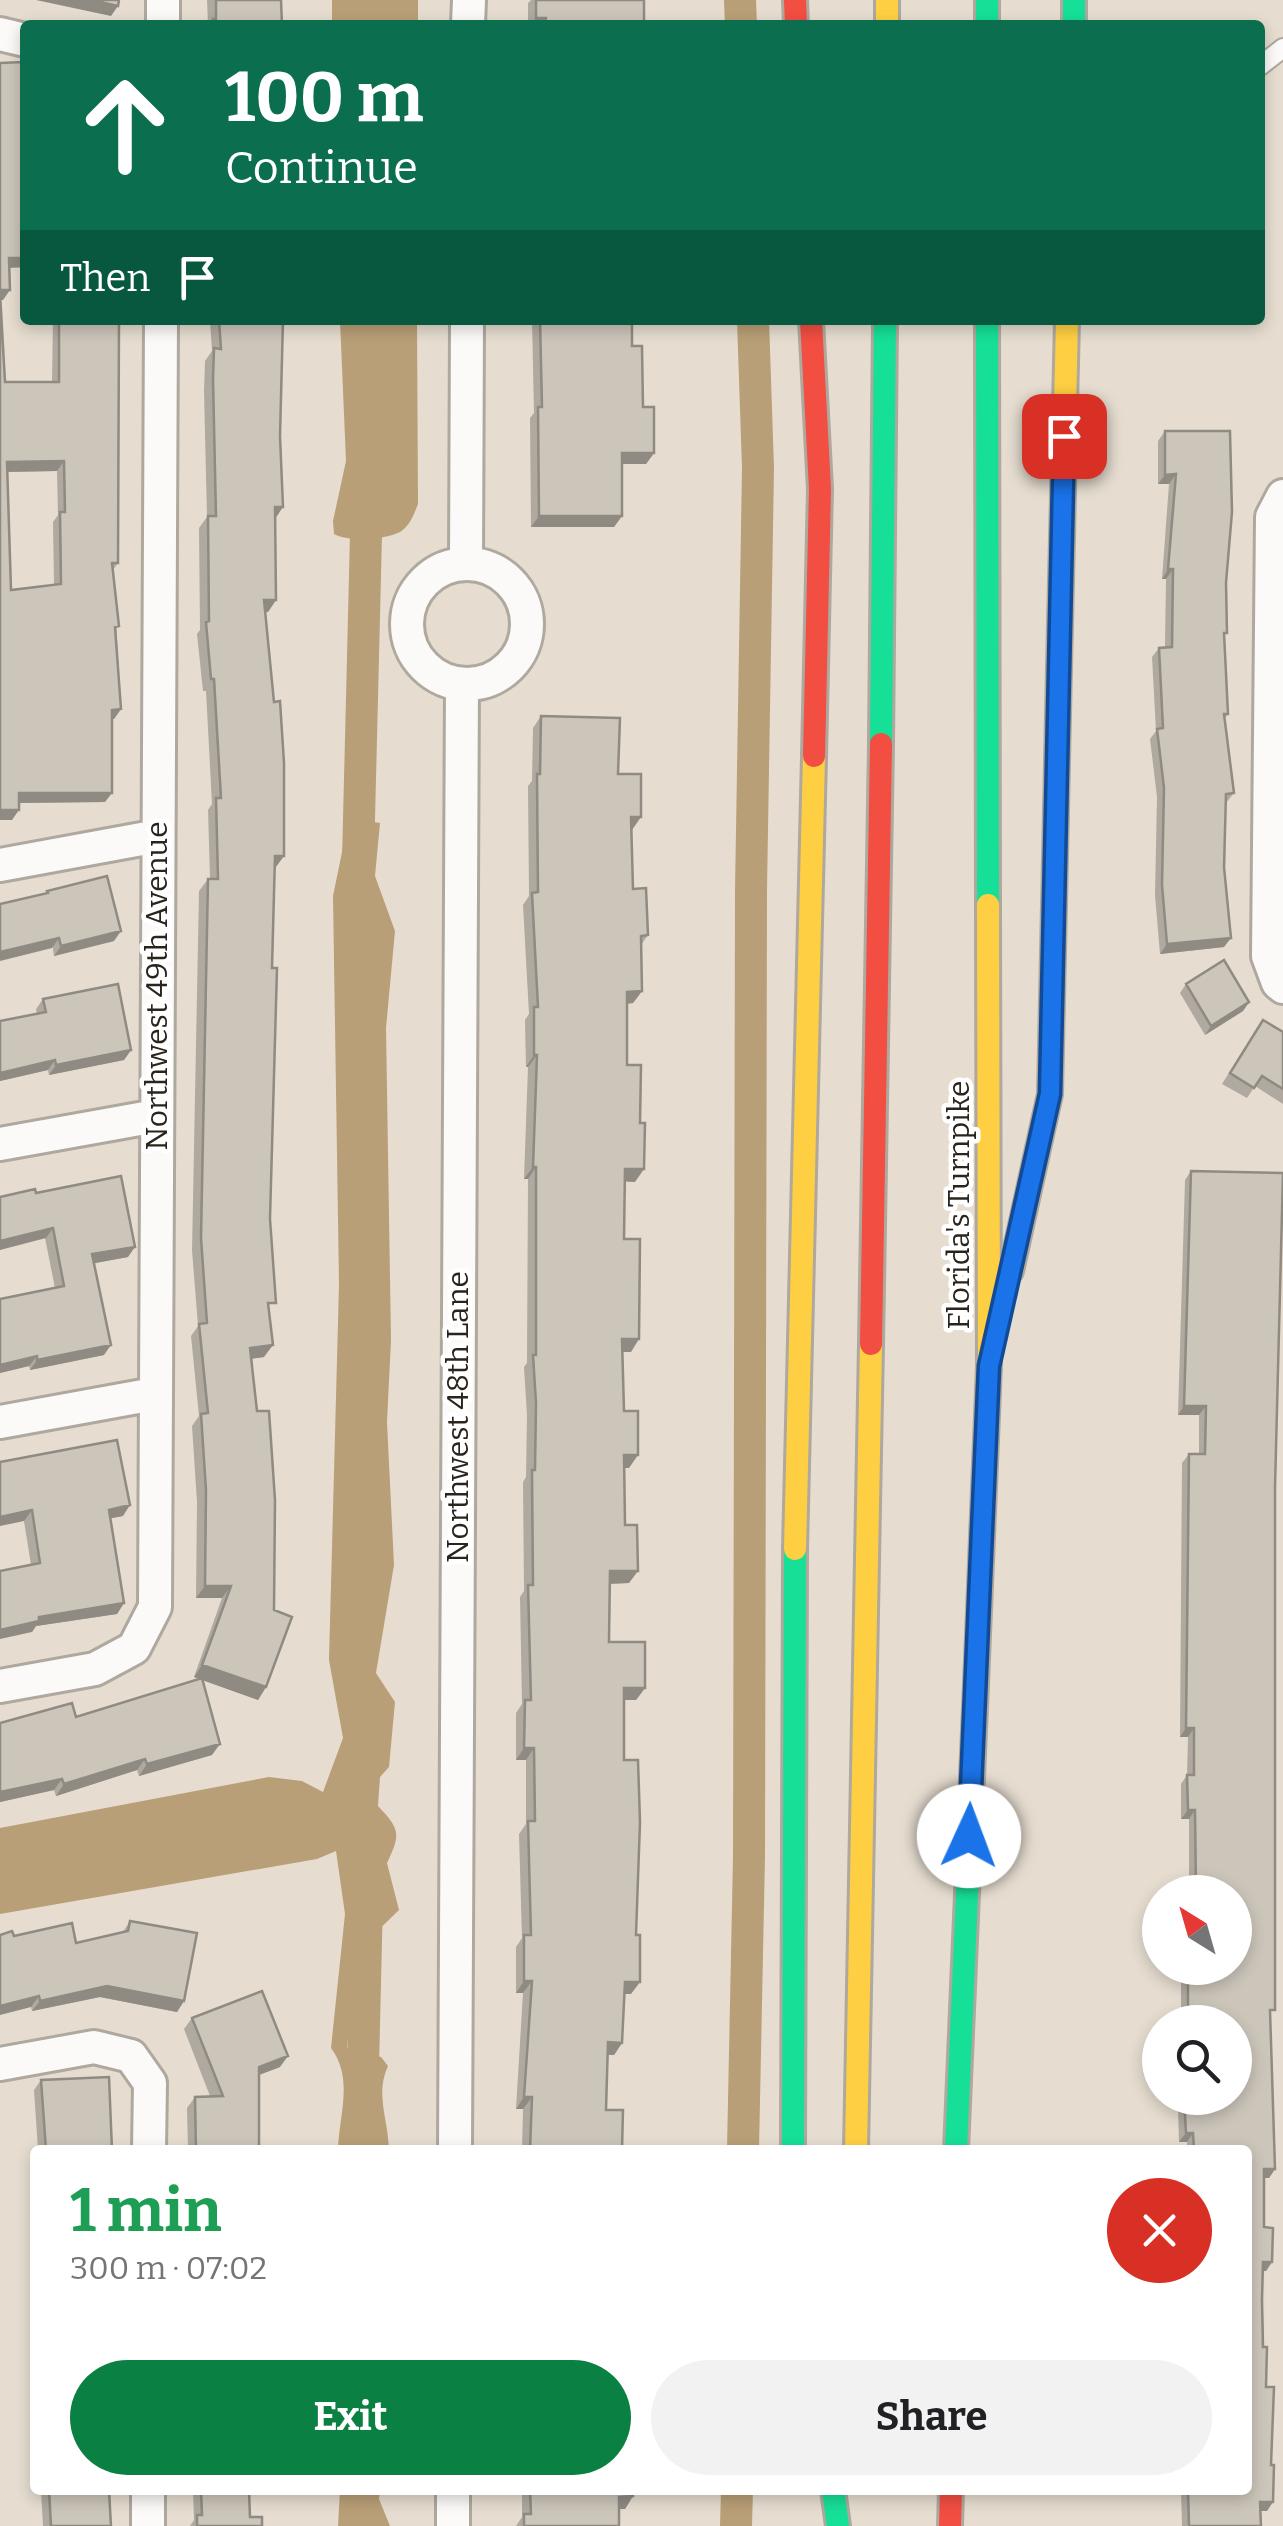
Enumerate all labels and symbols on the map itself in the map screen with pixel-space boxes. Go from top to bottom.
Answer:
pin [1022,394,1107,479]
street label: Northwest 49th Avenue [139,821,175,1151]
street label: Florida's Turnpike [941,1081,977,1329]
street label: Northwest 48th Lane [440,1271,476,1563]
position arrow [917,1784,1021,1888]
north arrow [1142,1875,1252,1985]

